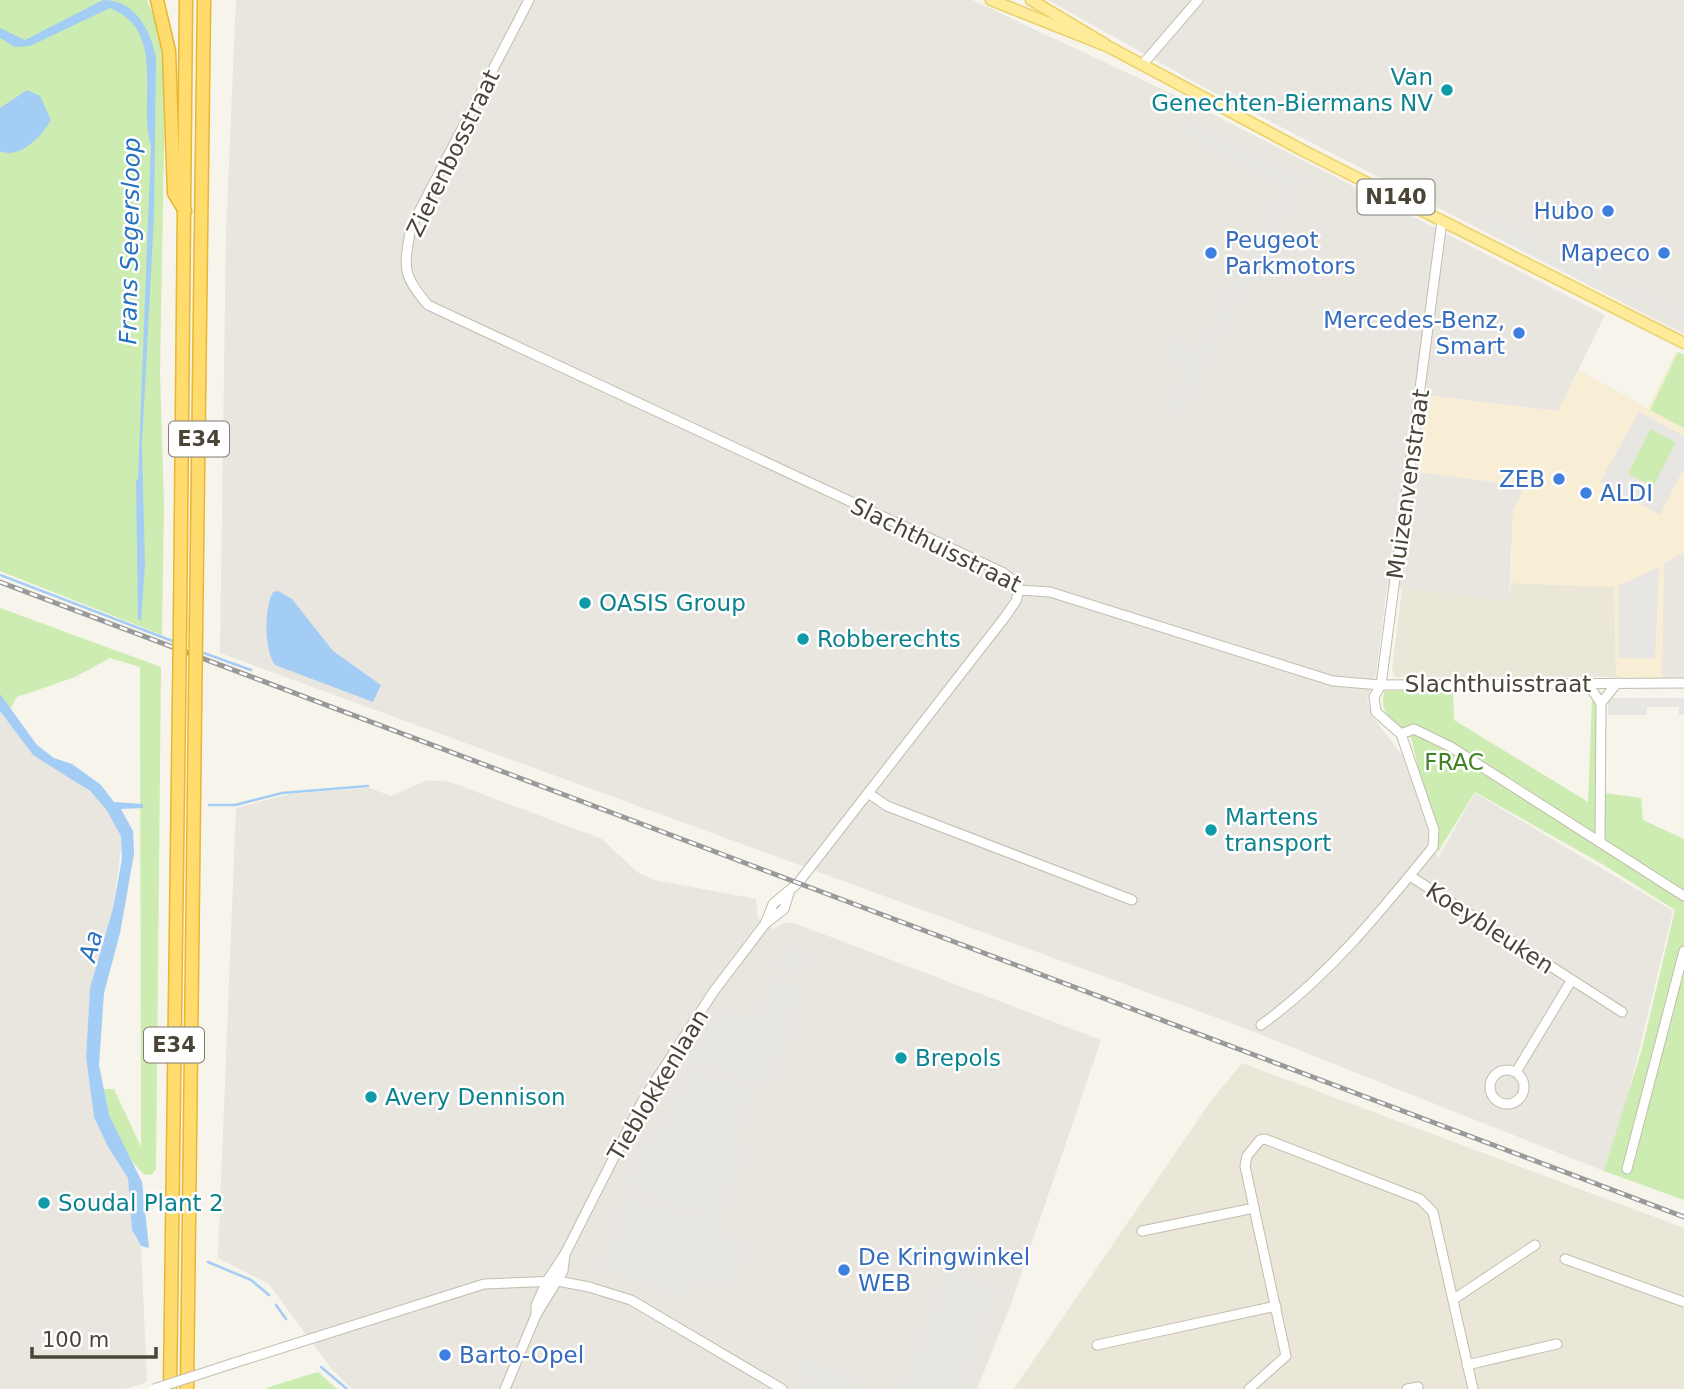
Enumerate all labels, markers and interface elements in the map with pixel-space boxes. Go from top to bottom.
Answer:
place label: Van Genechten-Biermans NV [1151,64,1433,116]
street label: Zierenbosstraat [401,65,505,241]
marker: Van Genechten-Biermans NV [1439,82,1455,98]
water label: Frans Segersloop [114,137,146,345]
road number: N140 [1358,180,1434,214]
place label: Hubo [1533,198,1594,224]
marker: Hubo [1600,203,1616,219]
place label: Peugeot Parkmotors [1225,227,1356,279]
place label: Mapeco [1561,240,1650,266]
marker: Peugeot Parkmotors [1203,245,1219,261]
marker: Mapeco [1656,245,1672,261]
place label: Mercedes-Benz, Smart [1323,307,1505,359]
marker: Mercedes-Benz, Smart [1511,325,1527,341]
street label: Muizenvenstraat [1382,387,1434,581]
road number: E34 [169,422,229,457]
place label: ZEB [1499,466,1545,492]
marker: ZEB [1551,471,1567,487]
place label: ALDI [1600,480,1653,506]
marker: ALDI [1578,485,1594,501]
street label: Slachthuisstraat [846,492,1026,598]
place label: OASIS Group [599,590,746,616]
marker: OASIS Group [577,595,593,611]
place label: Robberechts [817,626,961,652]
marker: Robberechts [795,631,811,647]
street label: Slachthuisstraat [1405,671,1591,697]
park label: FRAC [1424,749,1484,775]
place label: Martens transport [1225,804,1331,856]
marker: Martens transport [1203,822,1219,838]
street label: Koeybleuken [1421,877,1559,979]
water label: Aa [73,927,109,967]
street label: Tieblokkenlaan [602,1004,714,1167]
road number: E34 [144,1028,204,1062]
place label: Brepols [915,1045,1001,1071]
marker: Brepols [893,1050,909,1066]
place label: Avery Dennison [385,1084,566,1110]
marker: Avery Dennison [363,1089,379,1105]
place label: Soudal Plant 2 [58,1190,224,1216]
marker: Soudal Plant 2 [36,1195,52,1211]
place label: De Kringwinkel WEB [858,1244,1030,1296]
marker: De Kringwinkel WEB [836,1262,852,1278]
scale bar [32,1316,156,1360]
text: 100 m [42,1328,109,1352]
place label: Barto-Opel [459,1342,584,1368]
marker: Barto-Opel [437,1347,453,1363]

